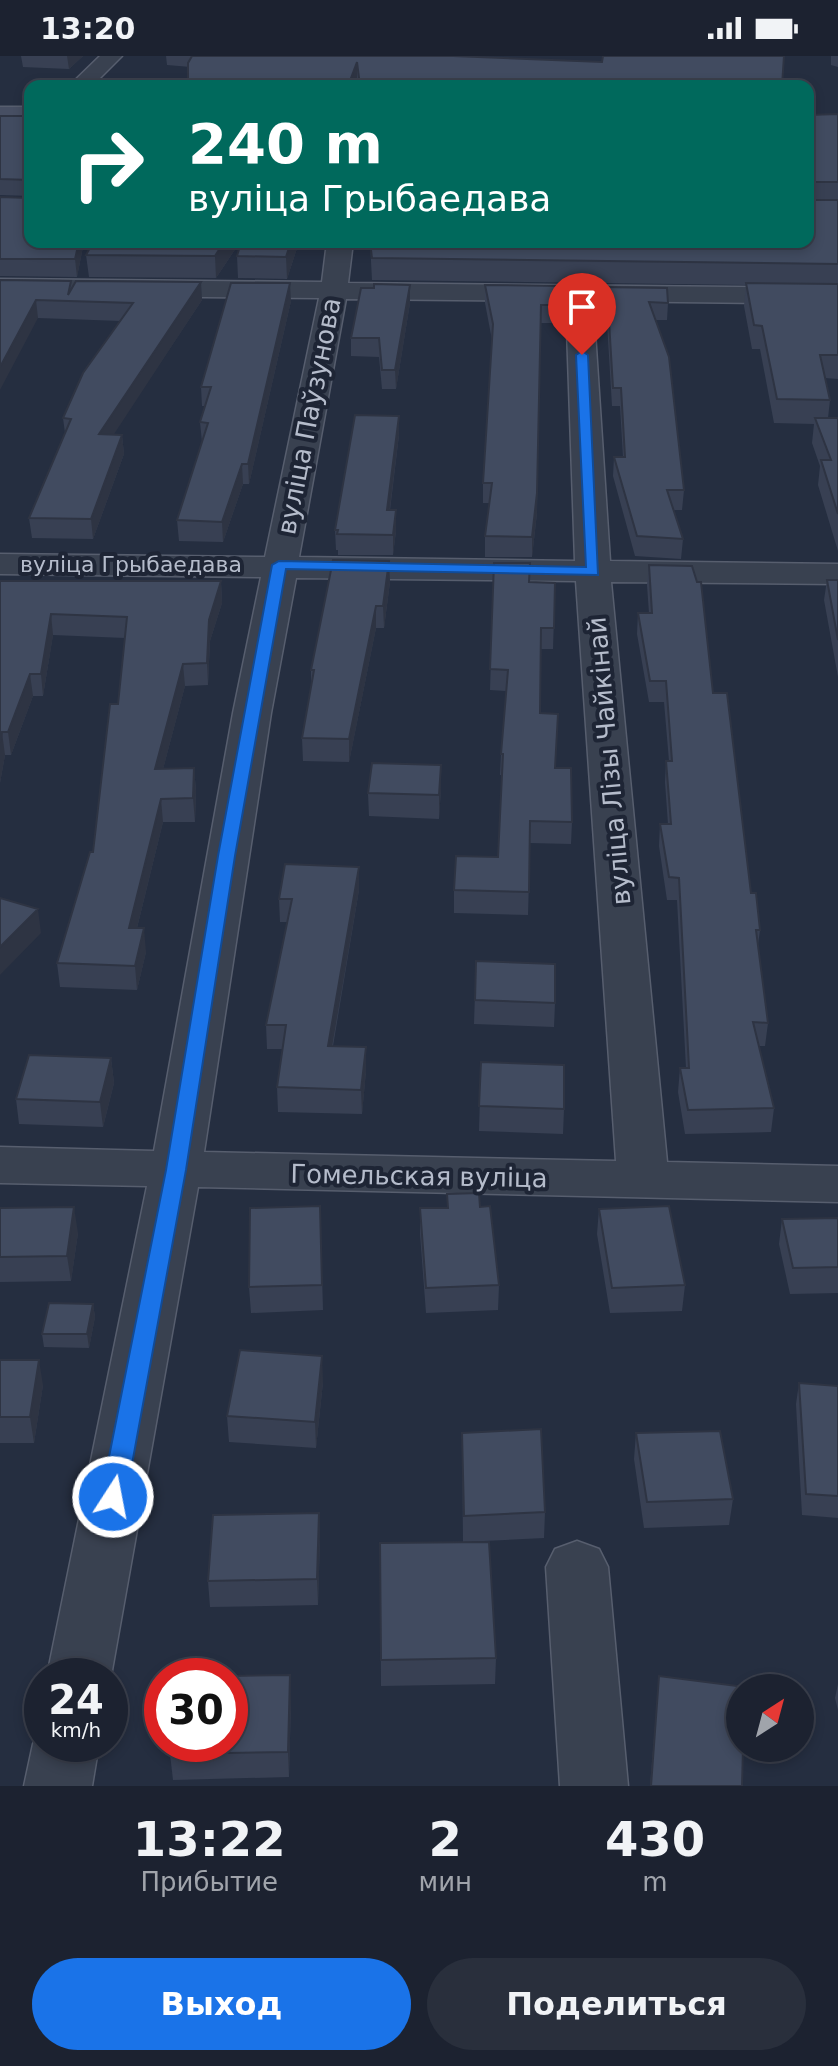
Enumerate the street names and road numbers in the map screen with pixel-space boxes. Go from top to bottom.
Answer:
street label: вуліца Паўзунова [271,295,347,537]
street label: вуліца Грыбаедава [20,552,242,577]
street label: вуліца Лізы Чайкінай [581,616,637,906]
street label: Гомельская вуліца [290,1159,548,1193]

